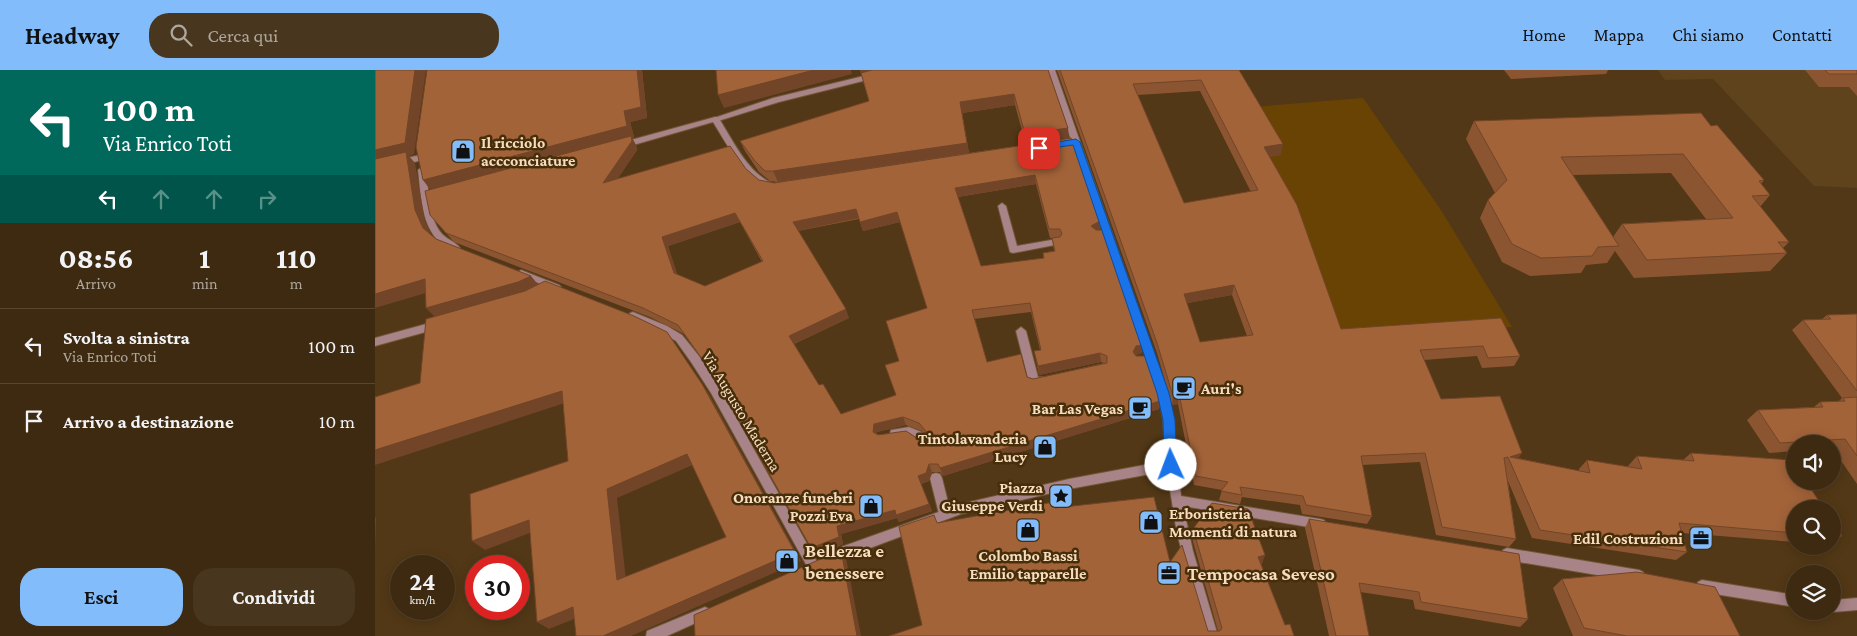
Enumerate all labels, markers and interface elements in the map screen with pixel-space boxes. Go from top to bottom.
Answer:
search box [149,13,499,58]
icon: search [167,21,195,49]
text: Headway [25,22,119,49]
text: Cerca qui [207,25,278,46]
text: Home [1523,25,1566,45]
text: Mappa [1594,25,1644,45]
text: Chi siamo [1672,25,1744,45]
text: Contatti [1772,25,1832,45]
icon: left [20,90,85,155]
text: 100 m [103,90,195,129]
pin [1018,127,1060,169]
text: Via Enrico Toti [103,131,232,156]
place label: Il ricciolo accconciature [481,134,576,169]
icon: arrive [1025,134,1053,162]
shop icon: Il ricciolo accconciature [450,138,476,164]
icon: left [94,185,122,213]
icon: ahead [147,185,175,213]
icon: ahead [200,185,228,213]
icon: right [253,185,281,213]
text: 08:56 [58,241,134,274]
text: 1 [199,241,210,274]
text: 110 [276,241,317,274]
text: Arrivo [76,275,116,292]
text: min [192,275,218,292]
text: m [290,275,303,292]
text: Svolta a sinistra [63,327,190,348]
icon: left [20,332,48,360]
text: 100 m [308,336,355,357]
text: Via Enrico Toti [63,348,157,365]
street label: Via Augusto Maderna [698,348,785,476]
cafe icon: Auri's [1171,375,1197,401]
place label: Auri's [1200,380,1242,397]
cafe icon: Bar Las Vegas [1127,395,1153,421]
place label: Bar Las Vegas [1032,400,1123,417]
icon: arrive [20,407,48,435]
text: Arrivo a destinazione [63,411,234,432]
text: 10 m [319,411,355,432]
place label: Tintolavanderia Lucy [918,430,1027,465]
shop icon: Tintolavanderia Lucy [1032,434,1058,460]
map controls [1786,435,1841,620]
button: sound [1786,435,1841,490]
position arrow [1144,438,1196,490]
place label: Piazza Giuseppe Verdi [941,479,1043,514]
place icon: Piazza Giuseppe Verdi [1048,483,1074,509]
place label: Onoranze funebri Pozzi Eva [733,489,853,524]
shop icon: Onoranze funebri Pozzi Eva [858,493,884,519]
button: search [1786,500,1841,555]
place label: Erboristeria Momenti di natura [1169,505,1297,540]
shop icon: Erboristeria Momenti di natura [1138,509,1164,535]
shop icon: Colombo Bassi Emilio tapparelle [1015,517,1041,543]
office icon: Edil Costruzioni [1688,525,1714,551]
place label: Edil Costruzioni [1573,530,1683,547]
place label: Bellezza e benessere [804,540,884,583]
place label: Colombo Bassi Emilio tapparelle [969,547,1087,582]
shop icon: Bellezza e benessere [774,548,800,574]
speed limit sign: 30 [465,555,530,620]
office icon: Tempocasa Seveso [1156,560,1182,586]
place label: Tempocasa Seveso [1187,563,1335,584]
button: layers [1786,565,1841,620]
button: Esci [20,568,183,626]
button: Condividi [193,568,355,626]
text: 24 [409,568,436,595]
text: km/h [410,593,435,607]

